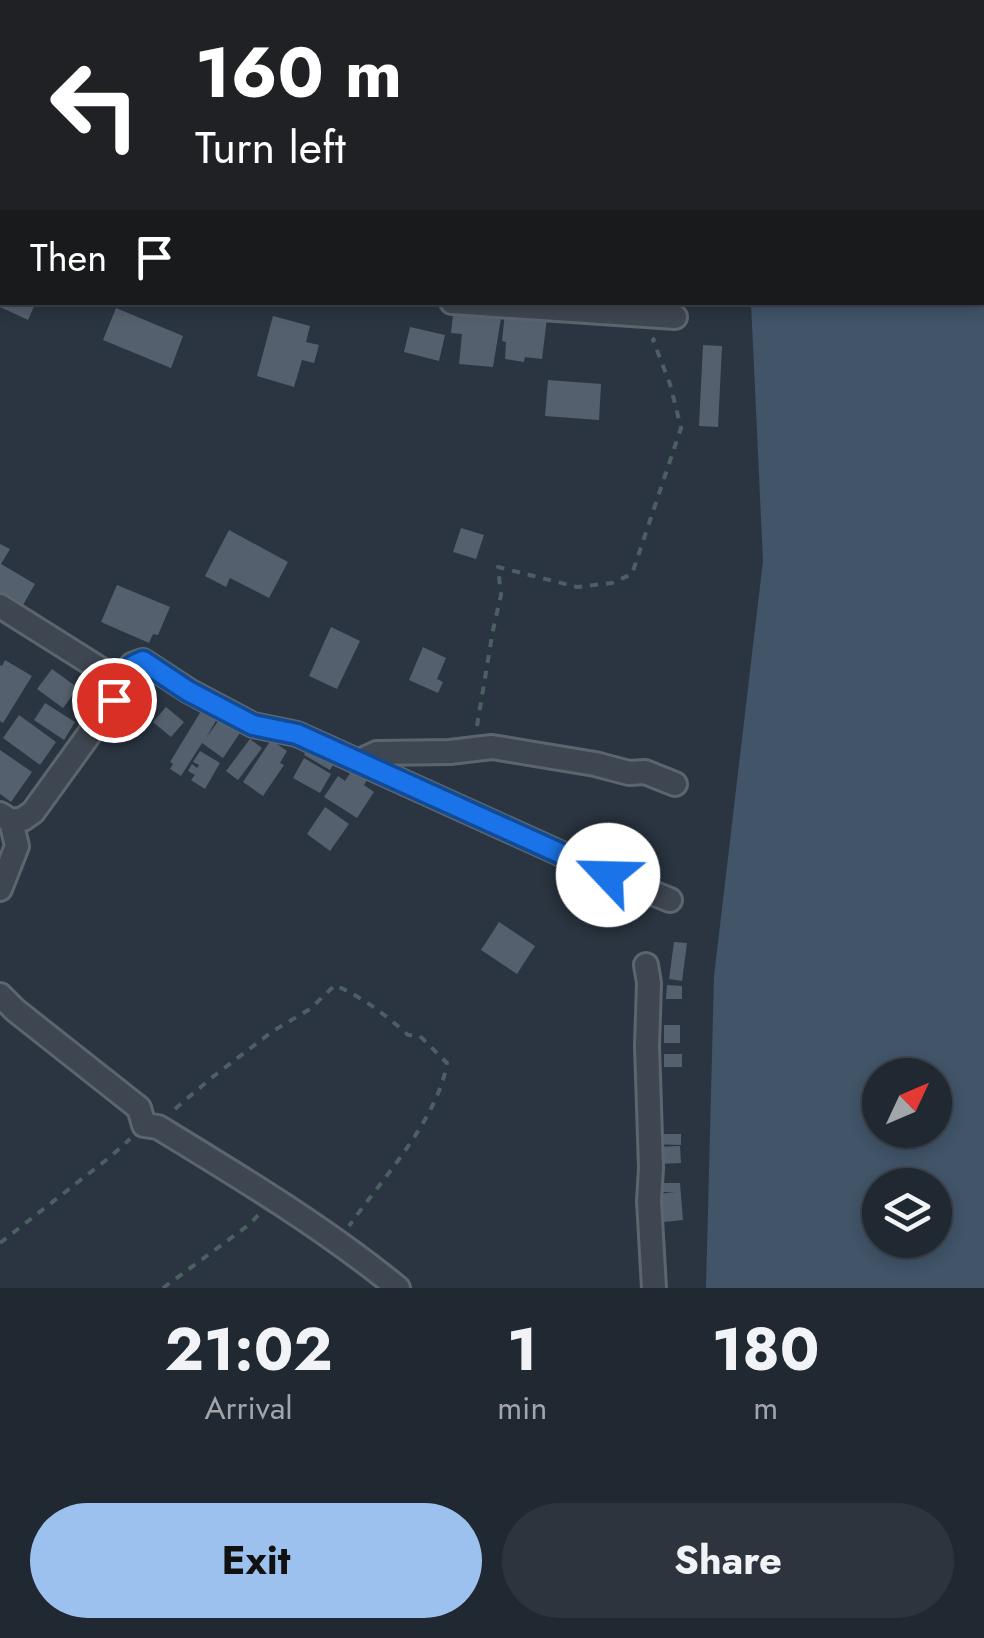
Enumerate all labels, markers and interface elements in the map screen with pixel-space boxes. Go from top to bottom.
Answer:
text: 160 m [195,22,402,123]
icon: left [30,40,160,170]
text: Turn left [195,115,346,180]
text: Then [30,230,107,285]
icon: arrive [127,230,182,285]
pin [72,658,157,743]
icon: arrive [87,673,142,728]
position arrow [556,823,660,927]
north arrow [862,1058,952,1148]
map controls [862,1058,952,1258]
button: layers [862,1168,952,1258]
text: 21:02 [164,1306,333,1393]
text: 1 [507,1306,537,1393]
text: 180 [712,1306,820,1393]
text: Arrival [204,1385,293,1431]
text: min [497,1385,547,1431]
text: m [753,1385,778,1431]
button: Exit [30,1503,482,1618]
button: Share [502,1503,954,1618]

